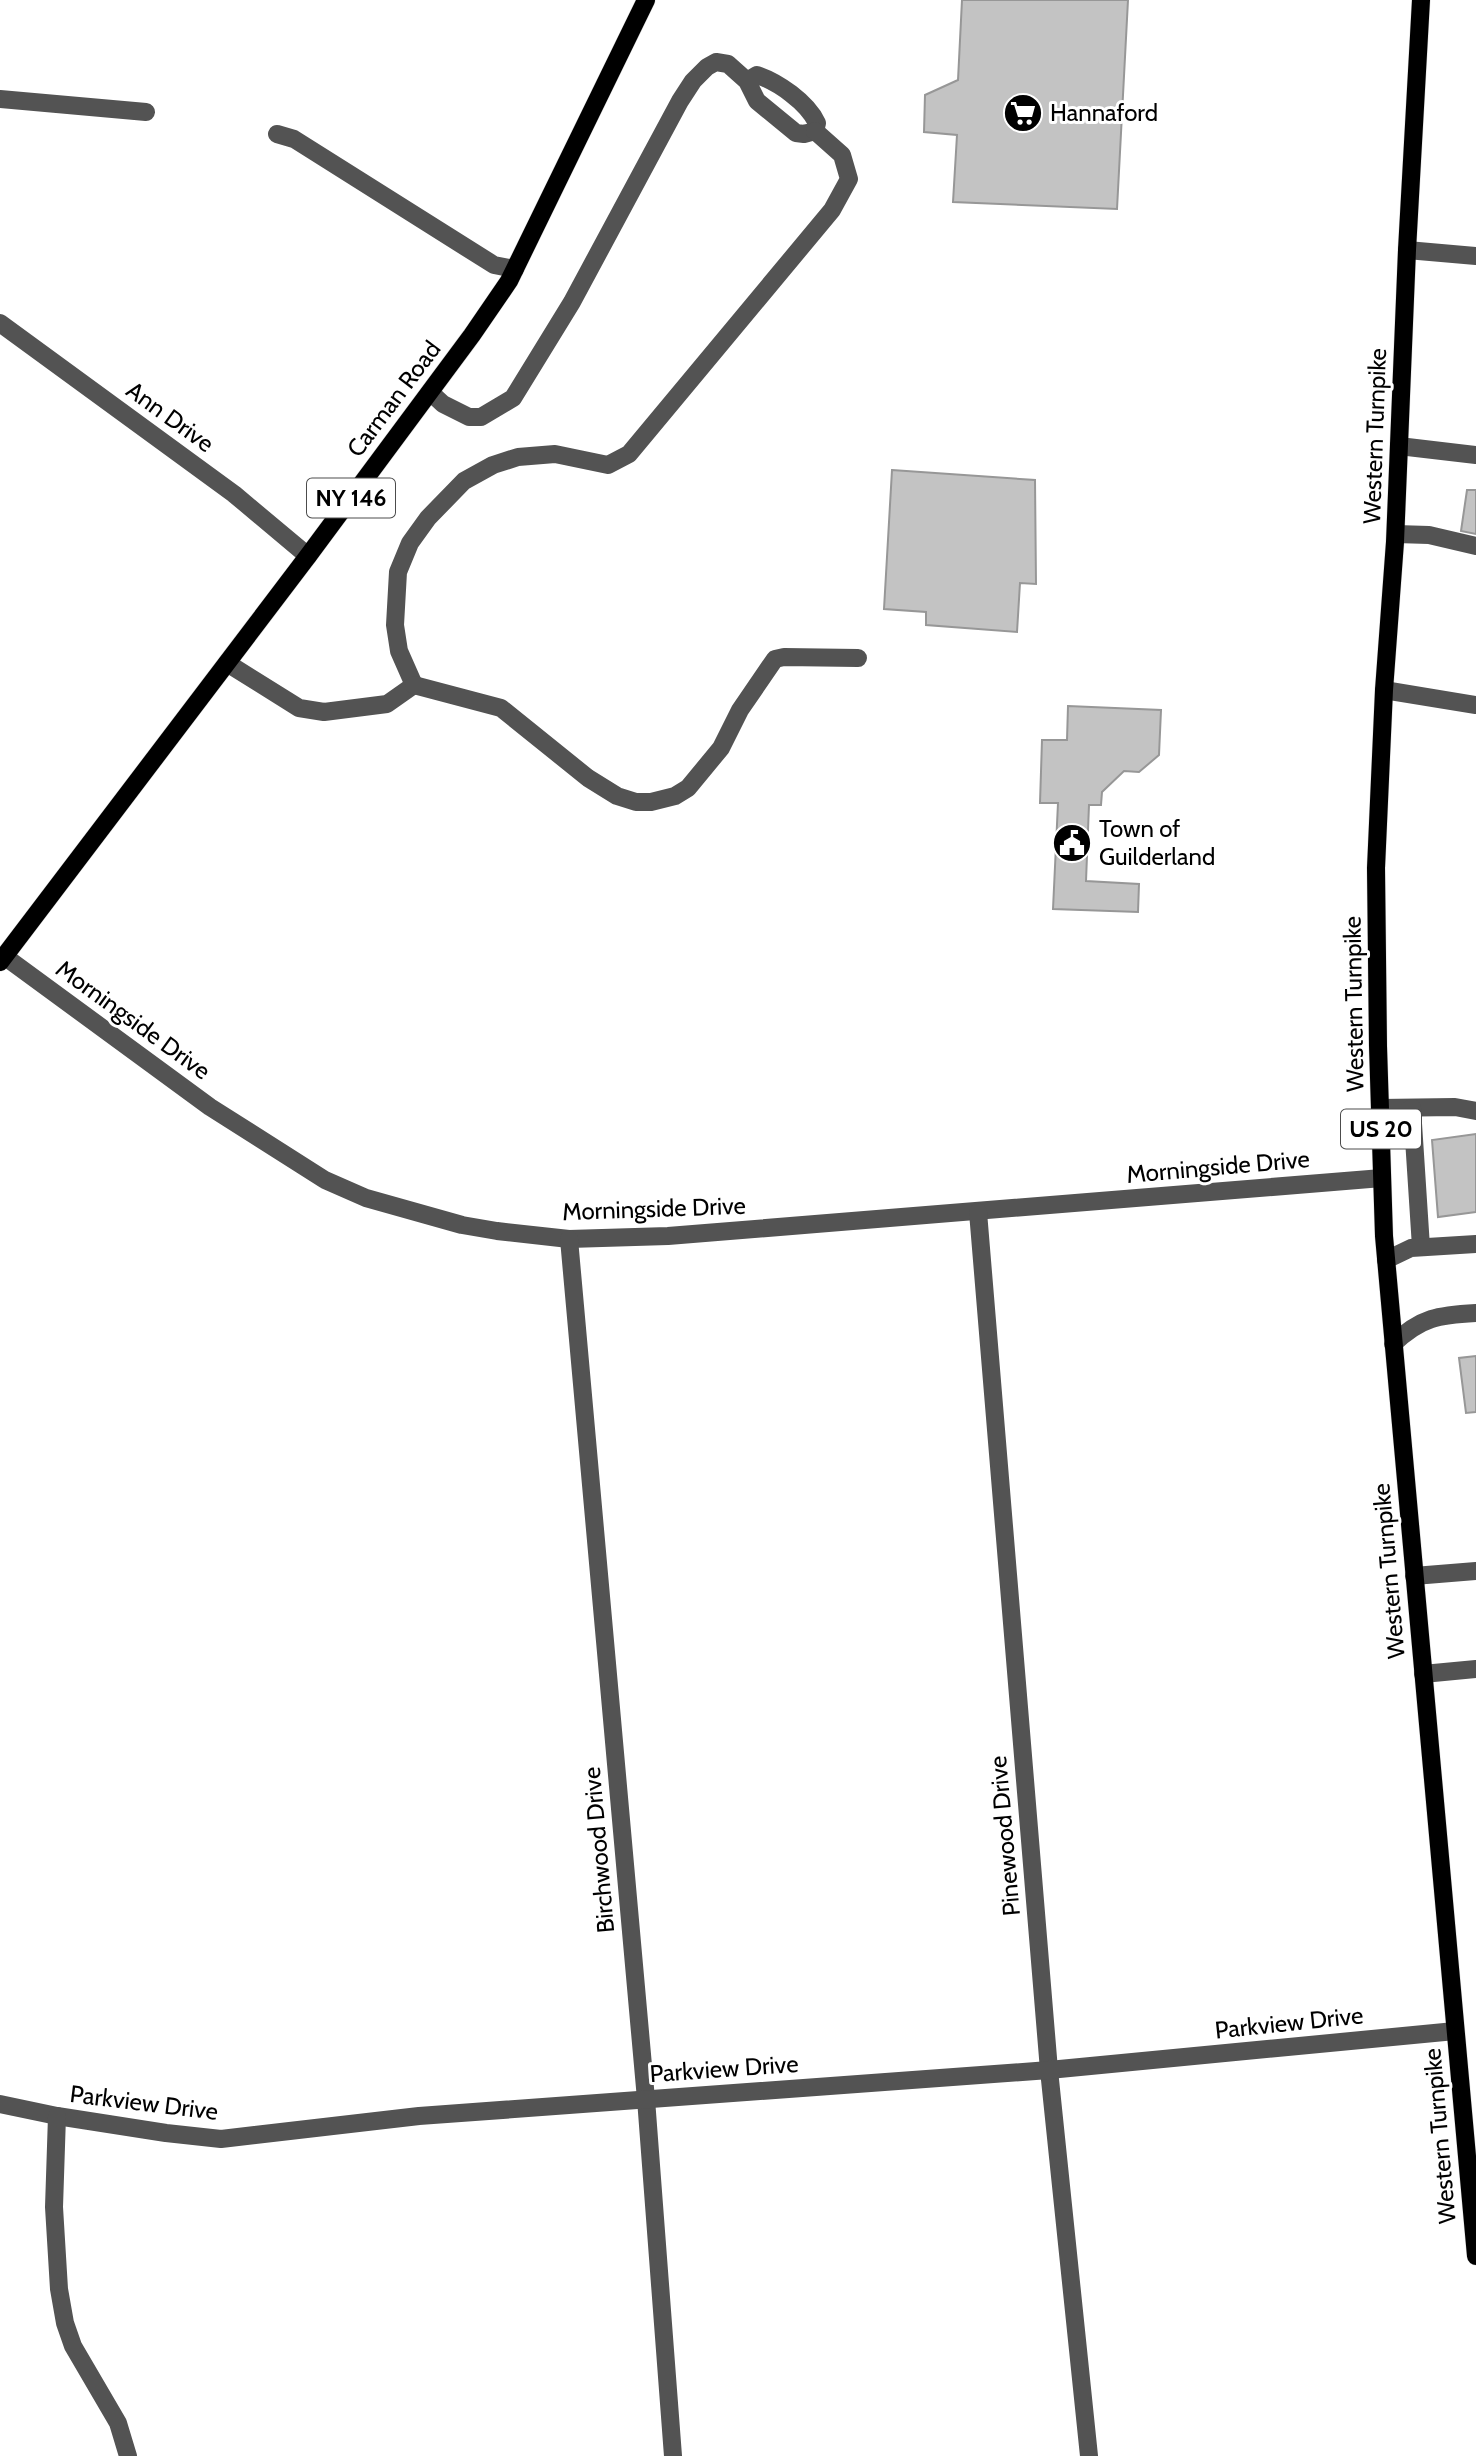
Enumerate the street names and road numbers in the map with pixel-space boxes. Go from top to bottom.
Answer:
street label: Carman Road [341,335,447,462]
street label: Western Turnpike [1357,348,1392,524]
street label: Ann Drive [121,375,220,458]
road number: NY 146 [307,478,395,518]
street label: Western Turnpike [1337,916,1370,1092]
street label: Morningside Drive [50,954,216,1085]
road number: US 20 [1341,1110,1421,1148]
street label: Morningside Drive [1125,1144,1311,1189]
street label: Morningside Drive [562,1191,746,1226]
street label: Western Turnpike [1366,1482,1411,1660]
street label: Pinewood Drive [983,1755,1026,1917]
street label: Birchwood Drive [577,1766,620,1934]
street label: Parkview Drive [1213,2000,1365,2045]
street label: Western Turnpike [1417,2047,1462,2225]
street label: Parkview Drive [649,2049,799,2088]
street label: Parkview Drive [68,2079,220,2126]

